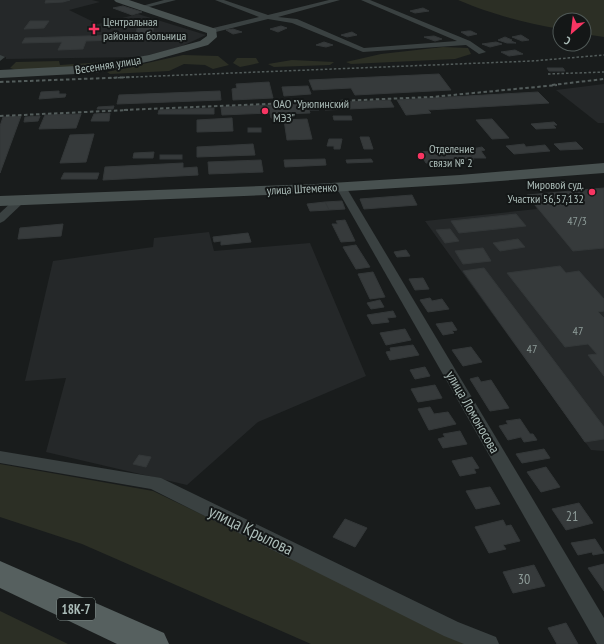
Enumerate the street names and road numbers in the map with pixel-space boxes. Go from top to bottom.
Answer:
street label: Весенняя улица [74,52,142,77]
street label: улица Штеменко [266,179,337,198]
street label: улица Ломоносова [442,368,504,456]
street label: улица Крылова [205,500,297,560]
road number: 18К-7 [57,598,95,620]

